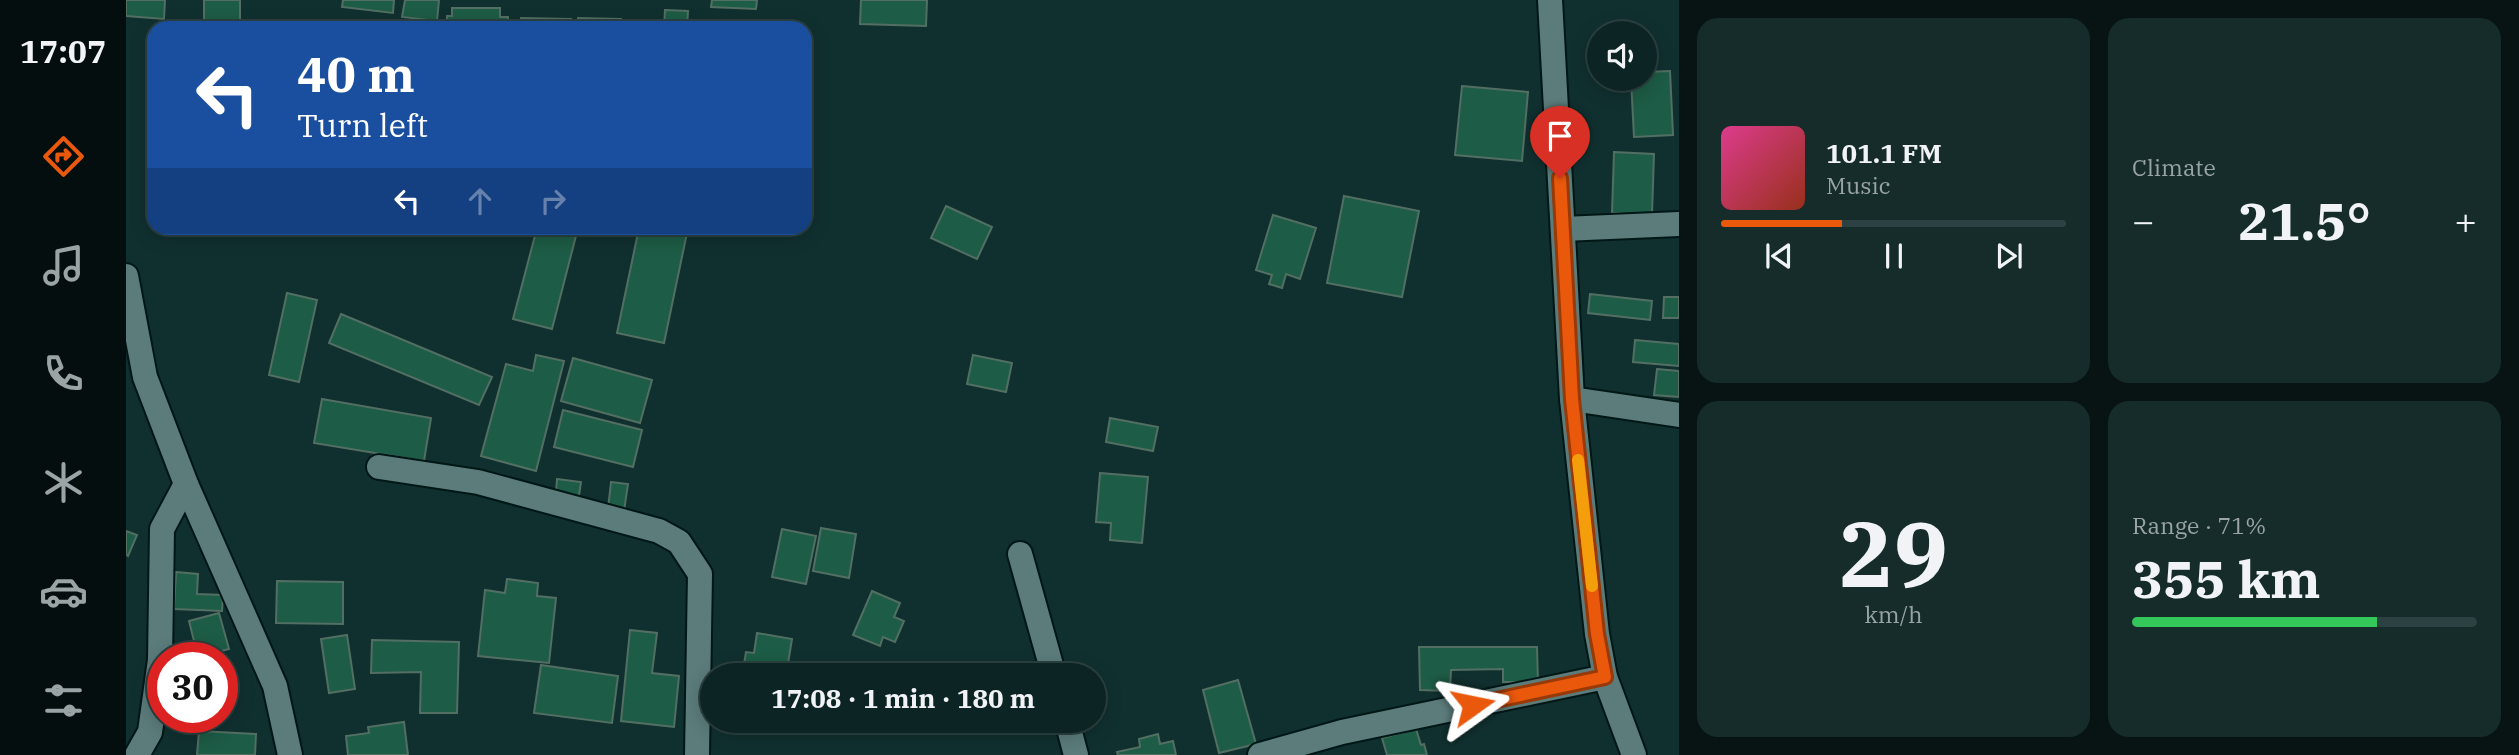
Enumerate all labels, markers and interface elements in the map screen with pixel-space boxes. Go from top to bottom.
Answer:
map controls [1587,21,1657,91]
button: sound [1587,21,1657,91]
text: 17:07 [20,30,106,72]
text: 40 m [297,42,415,105]
icon: left [182,49,273,140]
text: Turn left [297,104,428,146]
pin [1530,106,1590,178]
icon: arrive [1541,117,1579,155]
icon: directions [39,132,88,181]
text: 101.1 FM [1826,136,1942,170]
text: Climate [2132,152,2216,182]
text: Music [1826,170,1891,200]
icon: left [388,182,426,220]
icon: ahead [461,182,499,220]
icon: right [534,182,572,220]
text: 21.5° [2238,187,2371,254]
text: − [2132,196,2155,245]
text: + [2454,196,2477,245]
icon: previous [1760,237,1798,275]
icon: pause [1875,237,1913,275]
icon: next [1990,237,2028,275]
icon: music [39,241,88,290]
icon: phone [39,349,88,398]
icon: climate [39,458,88,507]
text: 29 [1839,494,1948,612]
text: Range · 71% [2132,510,2266,540]
text: 355 km [2132,545,2321,612]
icon: car [39,567,88,616]
text: km/h [1864,599,1923,629]
speed limit sign: 30 [147,642,238,733]
position arrow [1436,668,1510,742]
icon: filters [39,676,88,725]
text: 17:08 · 1 min · 180 m [771,681,1035,715]

